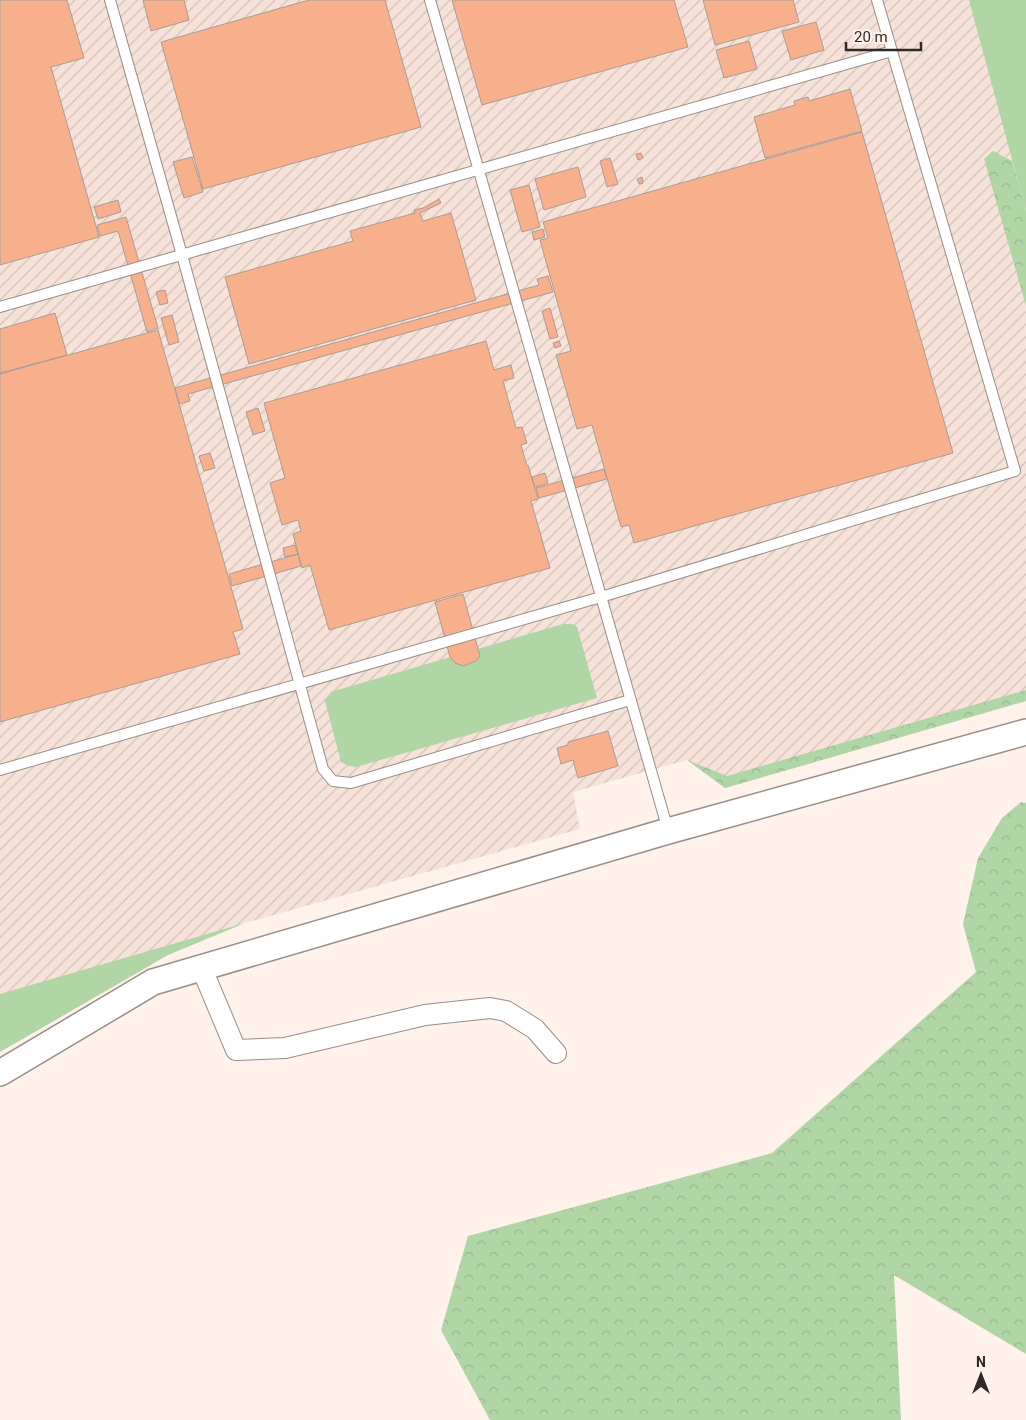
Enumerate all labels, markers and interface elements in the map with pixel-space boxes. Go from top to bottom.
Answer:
scale bar [846,20,921,52]
text: 20 m [854,28,888,46]
north arrow [956,1350,1006,1400]
text: N [976,1354,986,1370]

